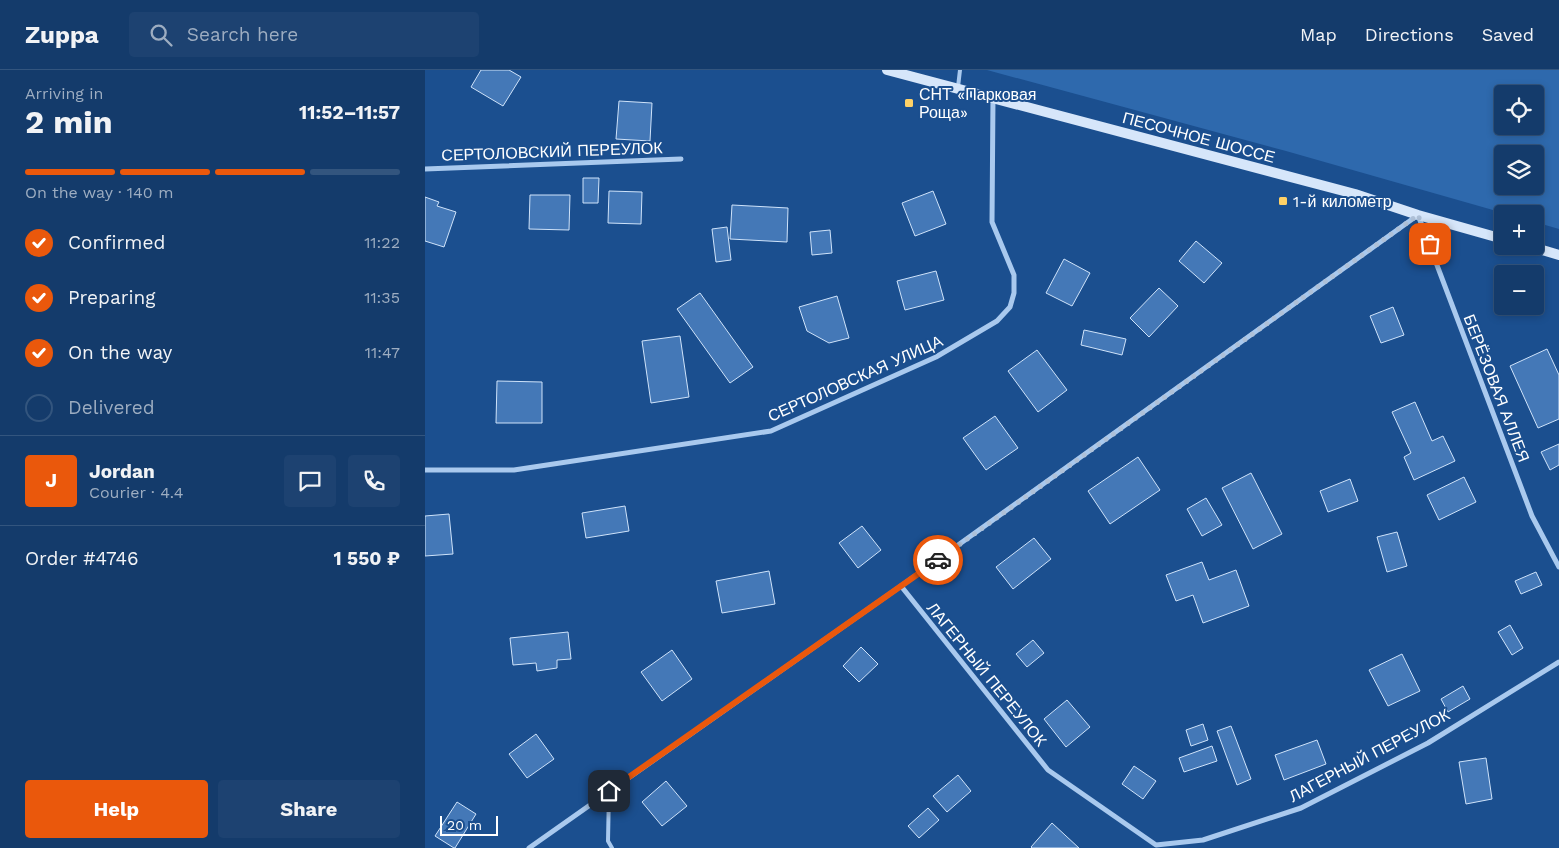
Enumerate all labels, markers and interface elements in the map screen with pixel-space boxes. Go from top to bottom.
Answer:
search box [129,12,479,57]
text: Zuppa [25,21,99,49]
icon: search [147,21,175,49]
text: Search here [187,23,298,46]
text: Map [1300,24,1337,45]
text: Directions [1365,24,1454,45]
text: Saved [1482,24,1534,45]
text: Arriving in [25,84,103,103]
place label: СНТ «Парковая Роща» [919,85,1037,122]
map controls [1494,85,1544,315]
button: locate [1494,85,1544,135]
marker: СНТ «Парковая Роща» [903,97,915,109]
text: 11:52–11:57 [299,101,400,124]
text: 2 min [25,103,113,141]
street label: ПЕСОЧНОЕ ШОССЕ [1121,108,1277,167]
street label: СЕРТОЛОВСКИЙ ПЕРЕУЛОК [441,138,664,165]
button: layers [1494,145,1544,195]
text: On the way · 140 m [25,183,173,202]
place label: 1-й километр [1293,192,1392,211]
marker: 1-й километр [1277,195,1289,207]
button: + [1494,205,1544,255]
pin [1409,223,1451,265]
icon: check [25,229,53,257]
icon: bag [1416,230,1444,258]
text: Confirmed [68,231,165,254]
text: 11:22 [364,233,400,252]
button: − [1494,265,1544,315]
icon: check [25,284,53,312]
text: Preparing [68,286,155,309]
text: 11:35 [364,288,400,307]
street label: БЕРЁЗОВАЯ АЛЛЕЯ [1460,312,1533,465]
street label: СЕРТОЛОВСКАЯ УЛИЦА [765,331,946,426]
icon: check [25,339,53,367]
text: On the way [68,341,172,364]
text: 11:47 [365,343,400,362]
text: Delivered [68,396,155,419]
button: chat [284,455,336,507]
button: phone [348,455,400,507]
text: Jordan [89,460,155,483]
text: J [45,469,57,492]
text: Courier · 4.4 [89,483,184,502]
courier [913,535,963,585]
icon: car [924,546,952,574]
text: Order #4746 [25,547,139,570]
text: 1 550 ₽ [333,547,400,570]
street label: ЛАГЕРНЫЙ ПЕРЕУЛОК [923,599,1051,750]
street label: ЛАГЕРНЫЙ ПЕРЕУЛОК [1286,705,1453,806]
pin [588,770,630,812]
icon: home [595,777,623,805]
button: Help [25,780,208,838]
button: Share [218,780,400,838]
scale bar [440,813,497,836]
text: 20 m [447,817,482,833]

